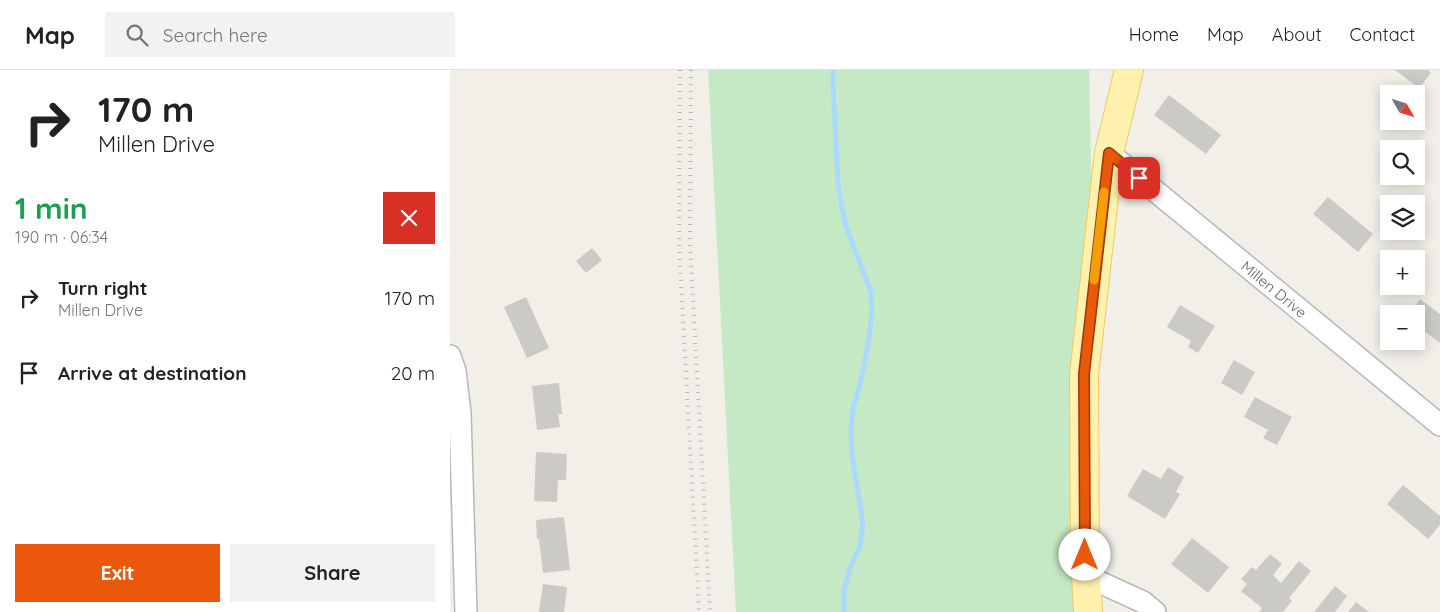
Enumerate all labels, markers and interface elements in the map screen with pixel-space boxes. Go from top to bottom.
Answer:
search box [105,12,455,57]
text: Map [25,20,75,50]
icon: search [123,21,151,49]
text: Search here [163,23,268,47]
text: Home [1129,23,1179,46]
text: Map [1207,23,1244,46]
text: About [1272,23,1322,46]
text: Contact [1350,23,1415,46]
north arrow [1380,85,1425,130]
map controls [1380,85,1425,350]
text: 170 m [98,87,194,131]
icon: right [15,90,80,155]
text: Millen Drive [98,130,215,158]
button: search [1380,140,1425,185]
pin [1118,157,1160,199]
icon: arrive [1125,164,1153,192]
text: 1 min [15,189,88,227]
button: close [383,192,435,244]
button: layers [1380,195,1425,240]
text: 190 m · 06:34 [15,227,108,247]
button: + [1380,250,1425,295]
street label: Millen Drive [1237,256,1311,322]
text: Turn right [58,276,147,300]
icon: right [15,284,43,312]
text: 170 m [384,286,435,310]
text: Millen Drive [58,300,143,320]
button: − [1380,305,1425,350]
icon: arrive [15,359,43,387]
text: Arrive at destination [58,361,247,385]
text: 20 m [391,361,435,385]
position arrow [1058,528,1110,580]
button: Exit [15,544,220,602]
button: Share [230,544,435,602]

